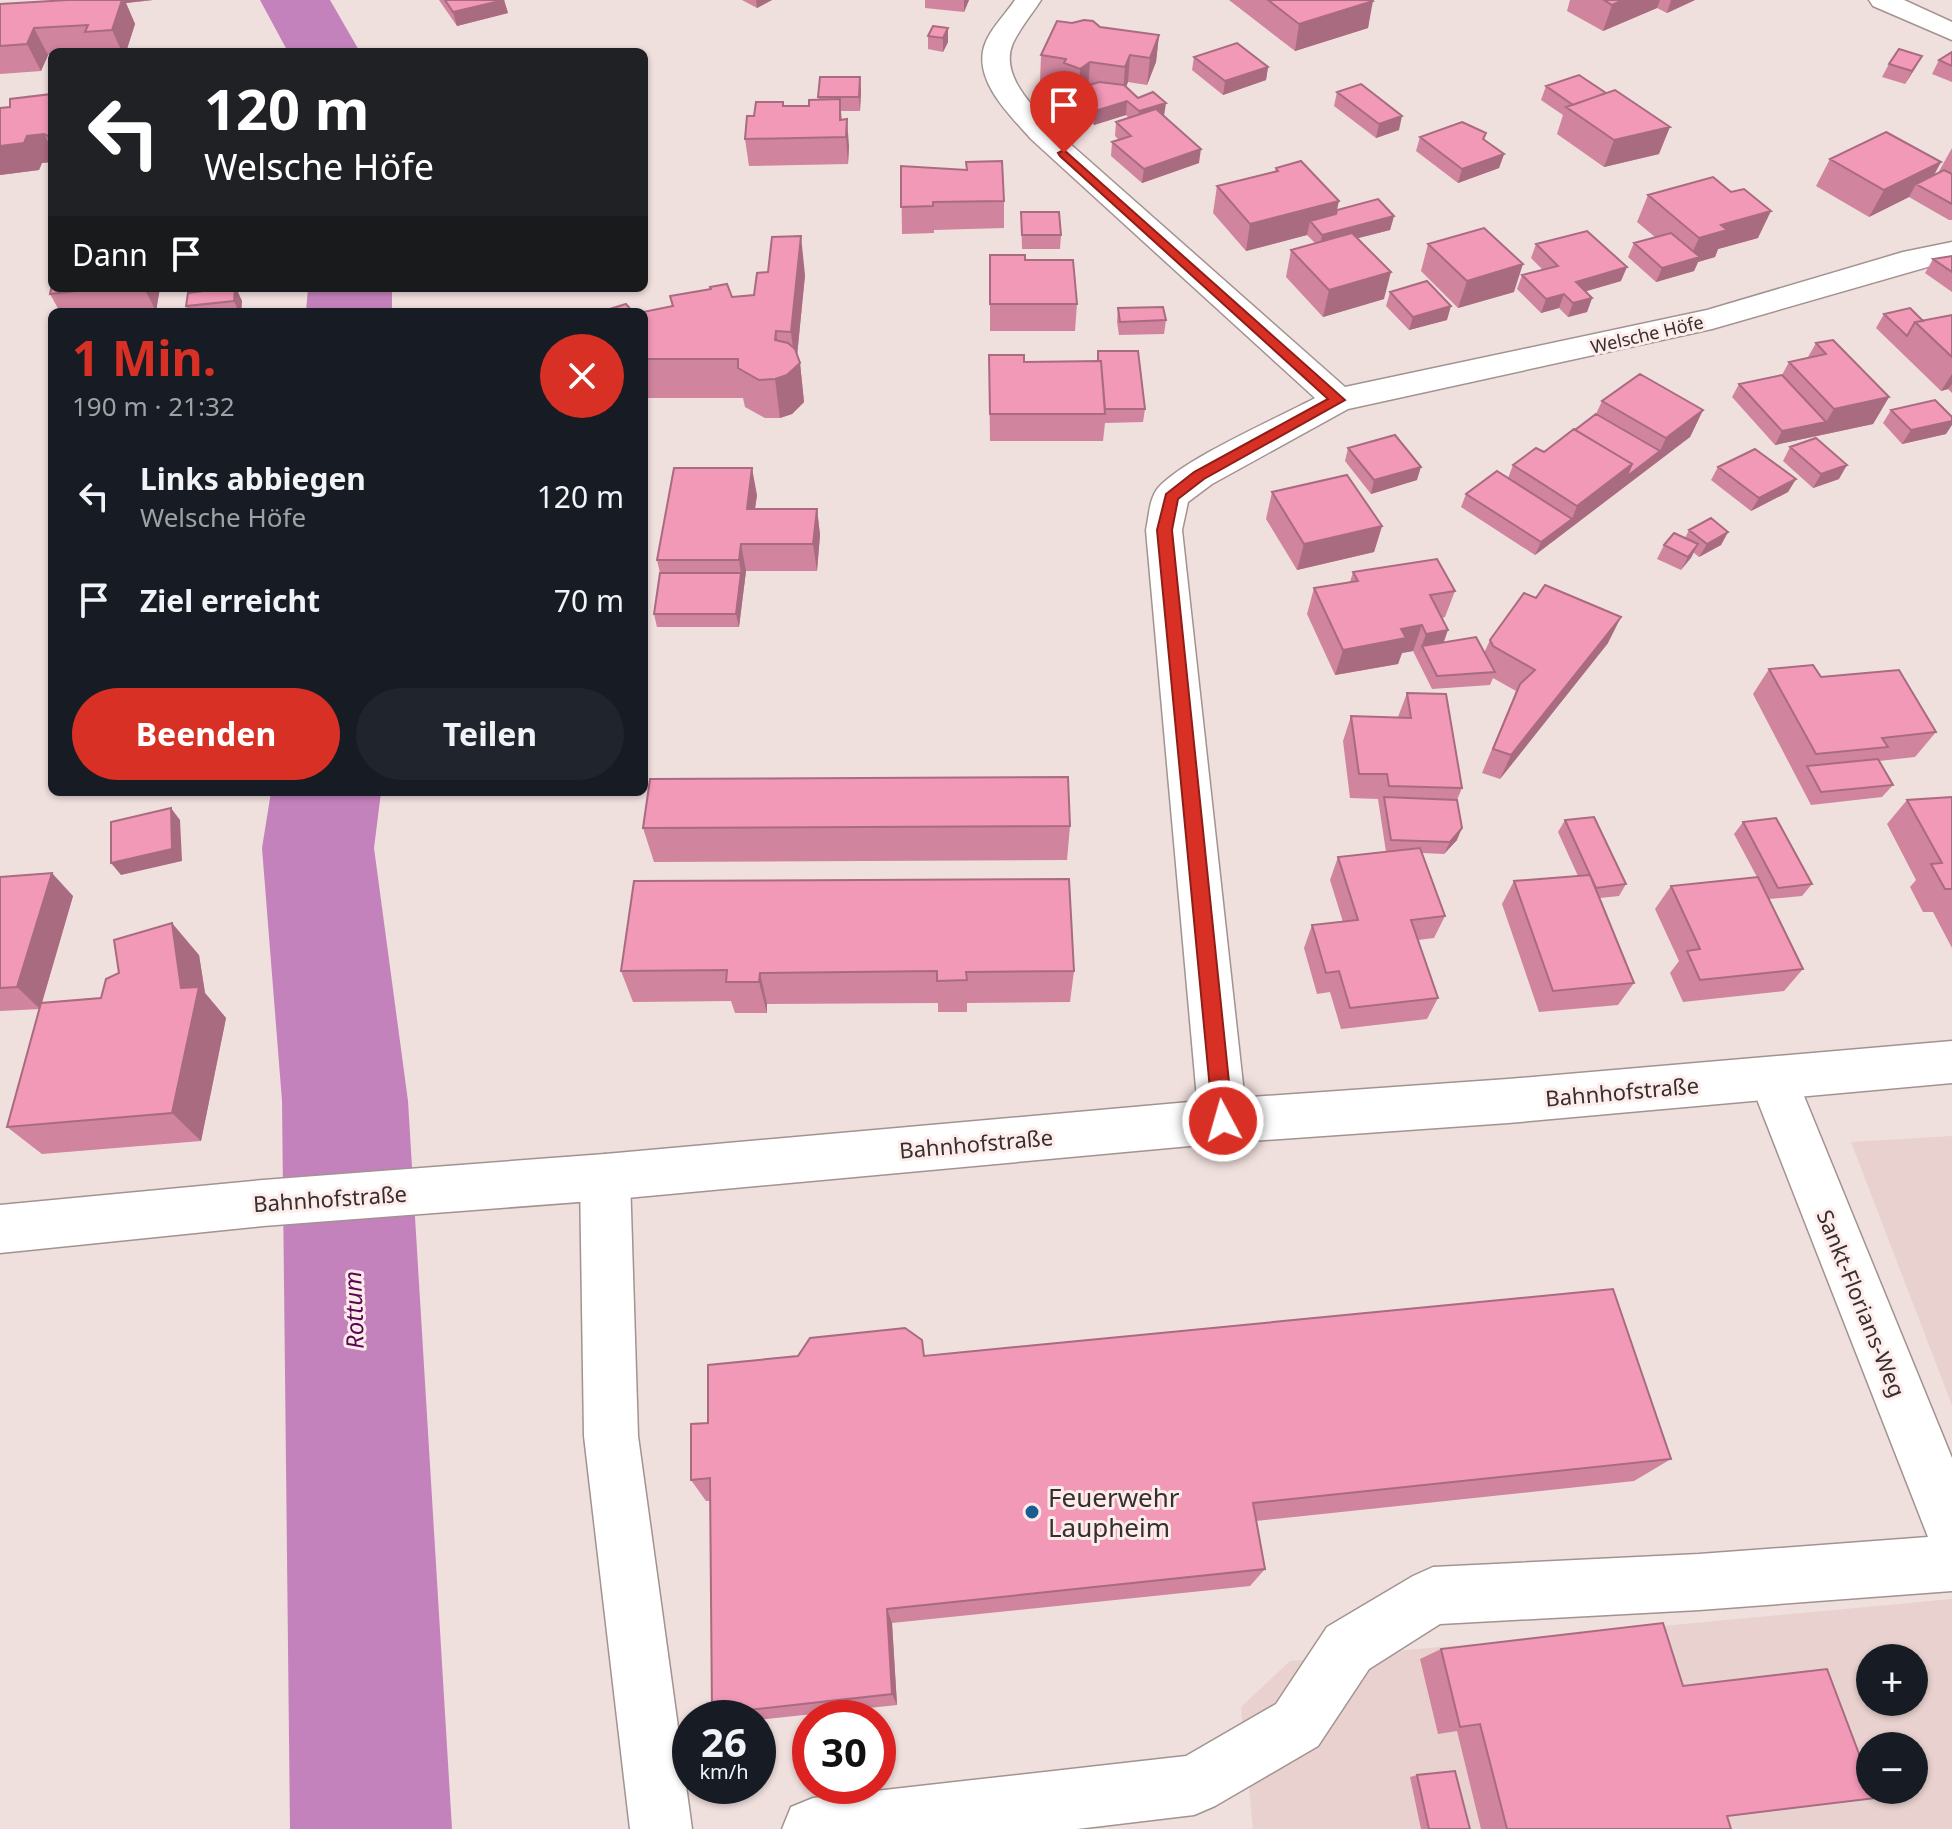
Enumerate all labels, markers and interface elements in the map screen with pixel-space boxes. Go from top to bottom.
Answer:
text: 120 m [204,70,369,146]
pin [1030,71,1098,153]
icon: left [72,80,176,184]
icon: arrive [1042,83,1086,127]
text: Welsche Höfe [204,142,434,191]
icon: arrive [164,232,208,276]
text: Dann [72,234,148,275]
street label: Welsche Höfe [1588,309,1706,359]
text: 1 Min. [72,325,216,390]
button: close [540,334,624,418]
text: 190 m · 21:32 [72,388,235,424]
text: Links abbiegen [140,458,366,499]
icon: left [72,474,116,518]
text: 120 m [537,476,624,517]
text: Welsche Höfe [140,499,306,535]
icon: arrive [72,578,116,622]
text: Ziel erreicht [140,580,320,621]
text: 70 m [554,580,624,621]
button: Beenden [72,688,340,780]
button: Teilen [356,688,624,780]
street label: Bahnhofstraße [1544,1069,1700,1113]
position arrow [1181,1079,1265,1163]
street label: Bahnhofstraße [898,1121,1054,1165]
street label: Bahnhofstraße [252,1178,408,1218]
street label: Sankt-Florians-Weg [1811,1205,1913,1401]
water label: Rottum [335,1270,371,1350]
place label: Feuerwehr Laupheim [1048,1479,1180,1545]
marker: Feuerwehr Laupheim [1023,1503,1041,1521]
map controls [1856,1644,1928,1804]
button: + [1856,1644,1928,1716]
speed limit sign: 30 [792,1700,896,1804]
text: 26 [701,1714,747,1769]
button: − [1856,1732,1928,1804]
text: km/h [699,1758,749,1785]

